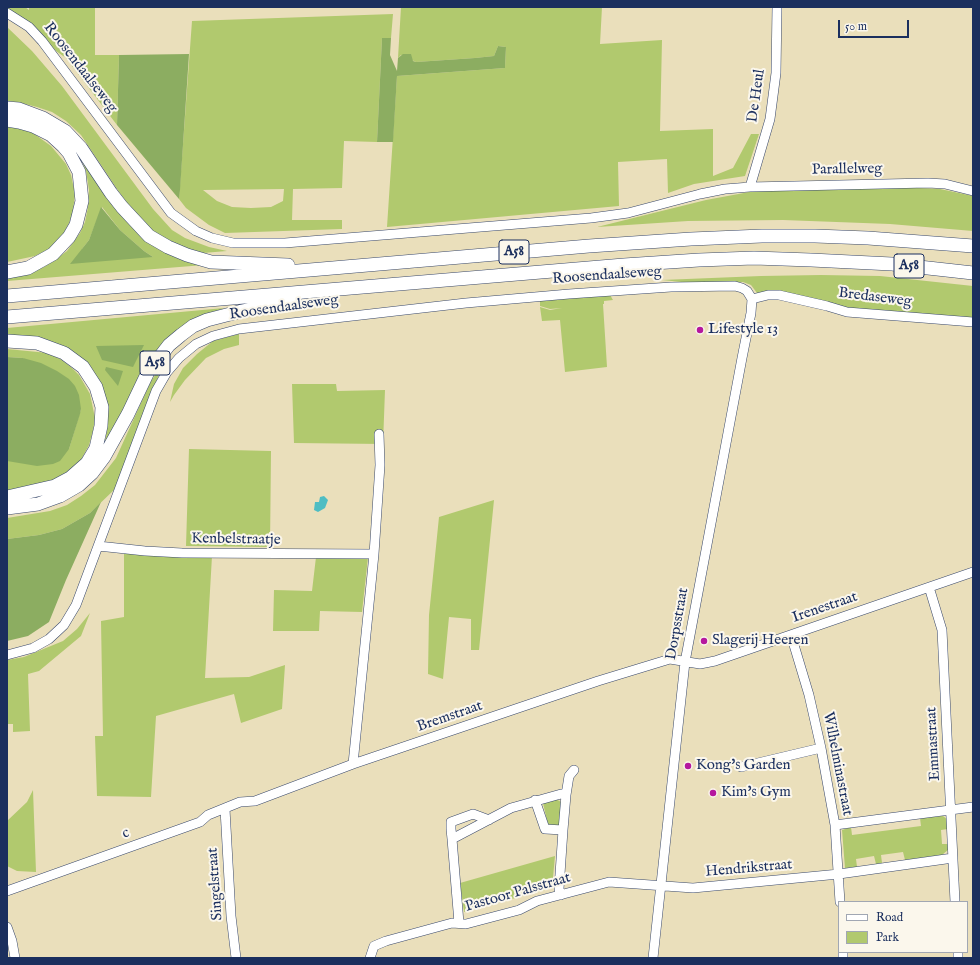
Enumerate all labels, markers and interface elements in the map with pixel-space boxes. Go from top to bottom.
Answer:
scale bar [840,12,911,38]
street label: Roosendaalseweg [39,19,121,117]
text: 50 m [845,19,867,34]
street label: De Heul [744,68,770,124]
street label: Parallelweg [811,160,883,180]
road number: A58 [499,240,529,264]
road number: A58 [894,254,924,278]
street label: Roosendaalseweg [552,263,662,289]
street label: Bredaseweg [837,285,913,311]
street label: Roosendaalseweg [228,291,340,325]
place label: Lifestyle 13 [708,321,778,339]
marker: Lifestyle 13 [695,325,705,335]
road number: A58 [140,351,170,375]
street label: Kenbelstraatje [191,530,281,550]
street label: Dorpsstraat [663,586,693,662]
street label: Irenestraat [790,588,860,628]
place label: Slagerij Heeren [712,632,808,650]
marker: Slagerij Heeren [699,636,709,646]
street label: Bremstraat [415,697,485,737]
street label: Emmastraat [923,707,945,781]
street label: Wilhelminastraat [818,711,856,817]
place label: Kong's Garden [696,757,791,775]
marker: Kong's Garden [683,761,693,771]
place label: Kim's Gym [721,784,791,802]
marker: Kim's Gym [708,788,718,798]
street label: c [120,824,132,844]
street label: Singelstraat [204,847,228,921]
street label: Hendrikstraat [705,856,793,882]
street label: Pastoor Palsstraat [463,869,573,917]
legend [838,901,968,953]
text: Road [876,910,903,925]
text: Park [876,930,899,945]

